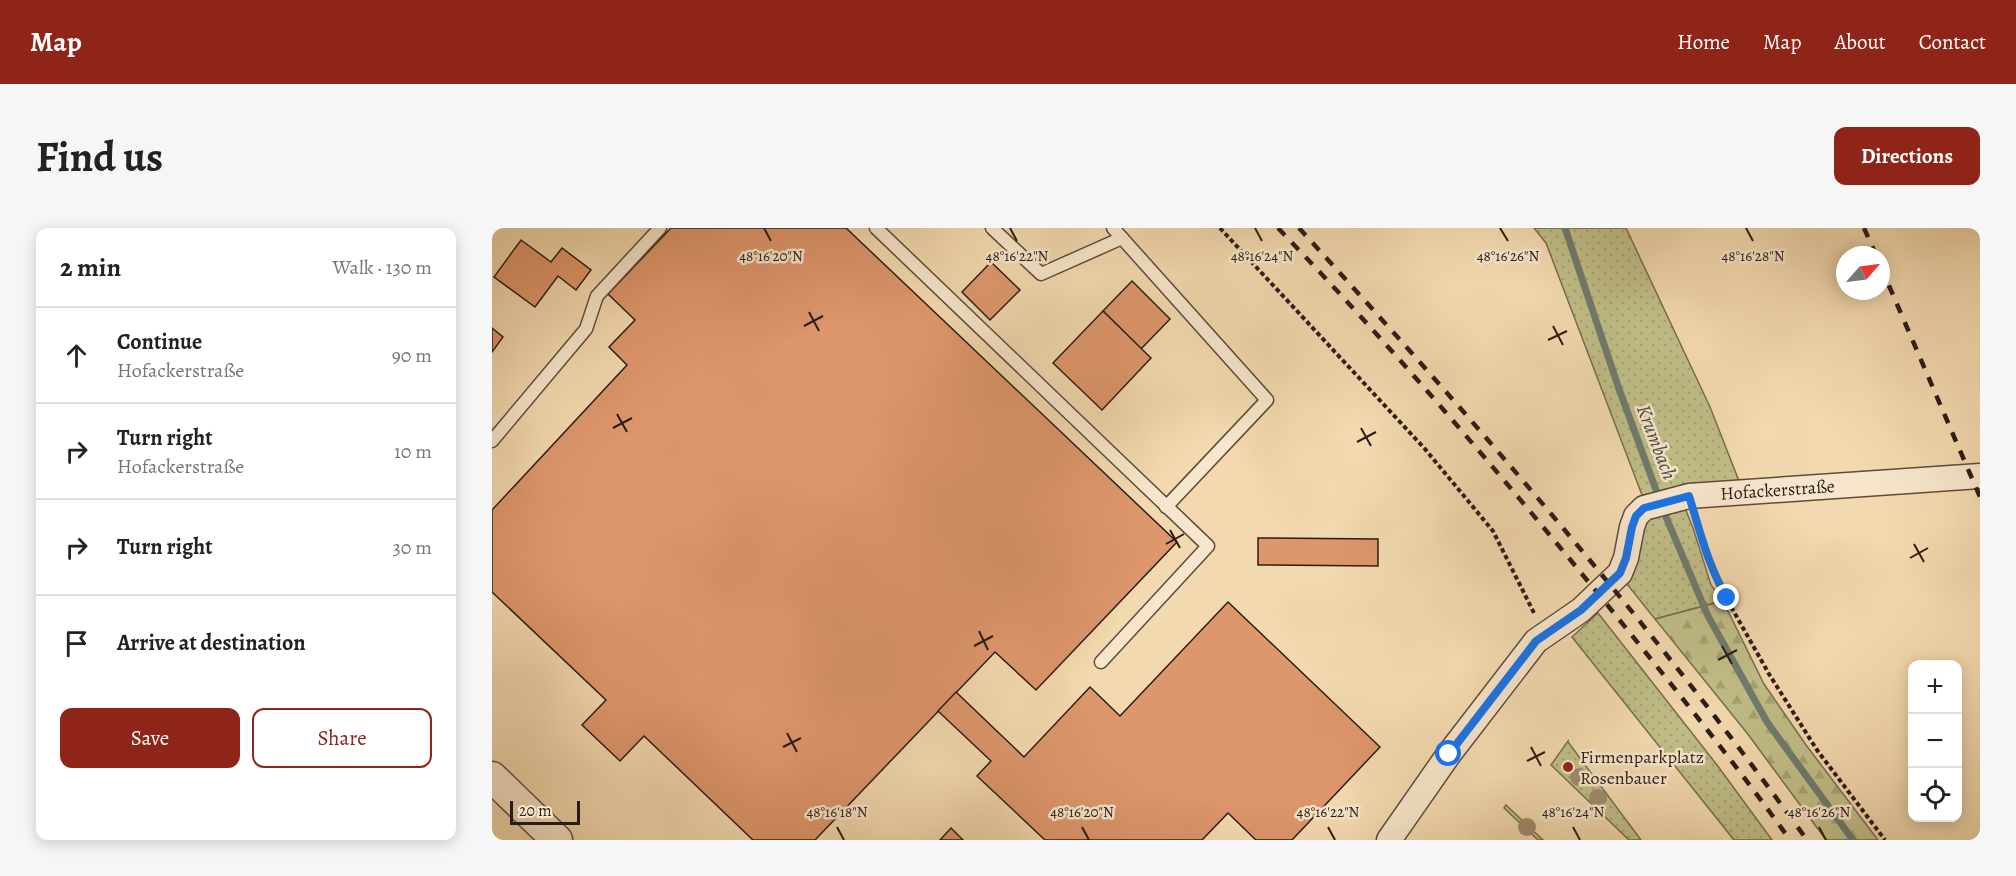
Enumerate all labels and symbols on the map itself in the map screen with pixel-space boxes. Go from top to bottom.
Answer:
text: 48°16'20"N [739,246,803,266]
text: 48°16'22"N [986,246,1049,266]
text: 48°16'24"N [1231,246,1293,266]
text: 48°16'26"N [1477,246,1540,266]
text: 48°16'28"N [1722,246,1785,266]
north arrow [1836,246,1890,300]
water label: Krumbach [1630,401,1683,484]
street label: Hofackerstraße [1720,474,1836,506]
route end [1713,584,1739,610]
route start [1435,740,1461,766]
place label: Firmenparkplatz Rosenbauer [1580,745,1704,790]
marker: Firmenparkplatz Rosenbauer [1561,760,1575,774]
scale bar [510,798,580,826]
text: 48°16'18"N [807,802,868,822]
text: 48°16'20"N [1050,802,1114,822]
text: 48°16'22"N [1297,802,1360,822]
text: 48°16'24"N [1542,802,1604,822]
text: 48°16'26"N [1788,802,1851,822]

